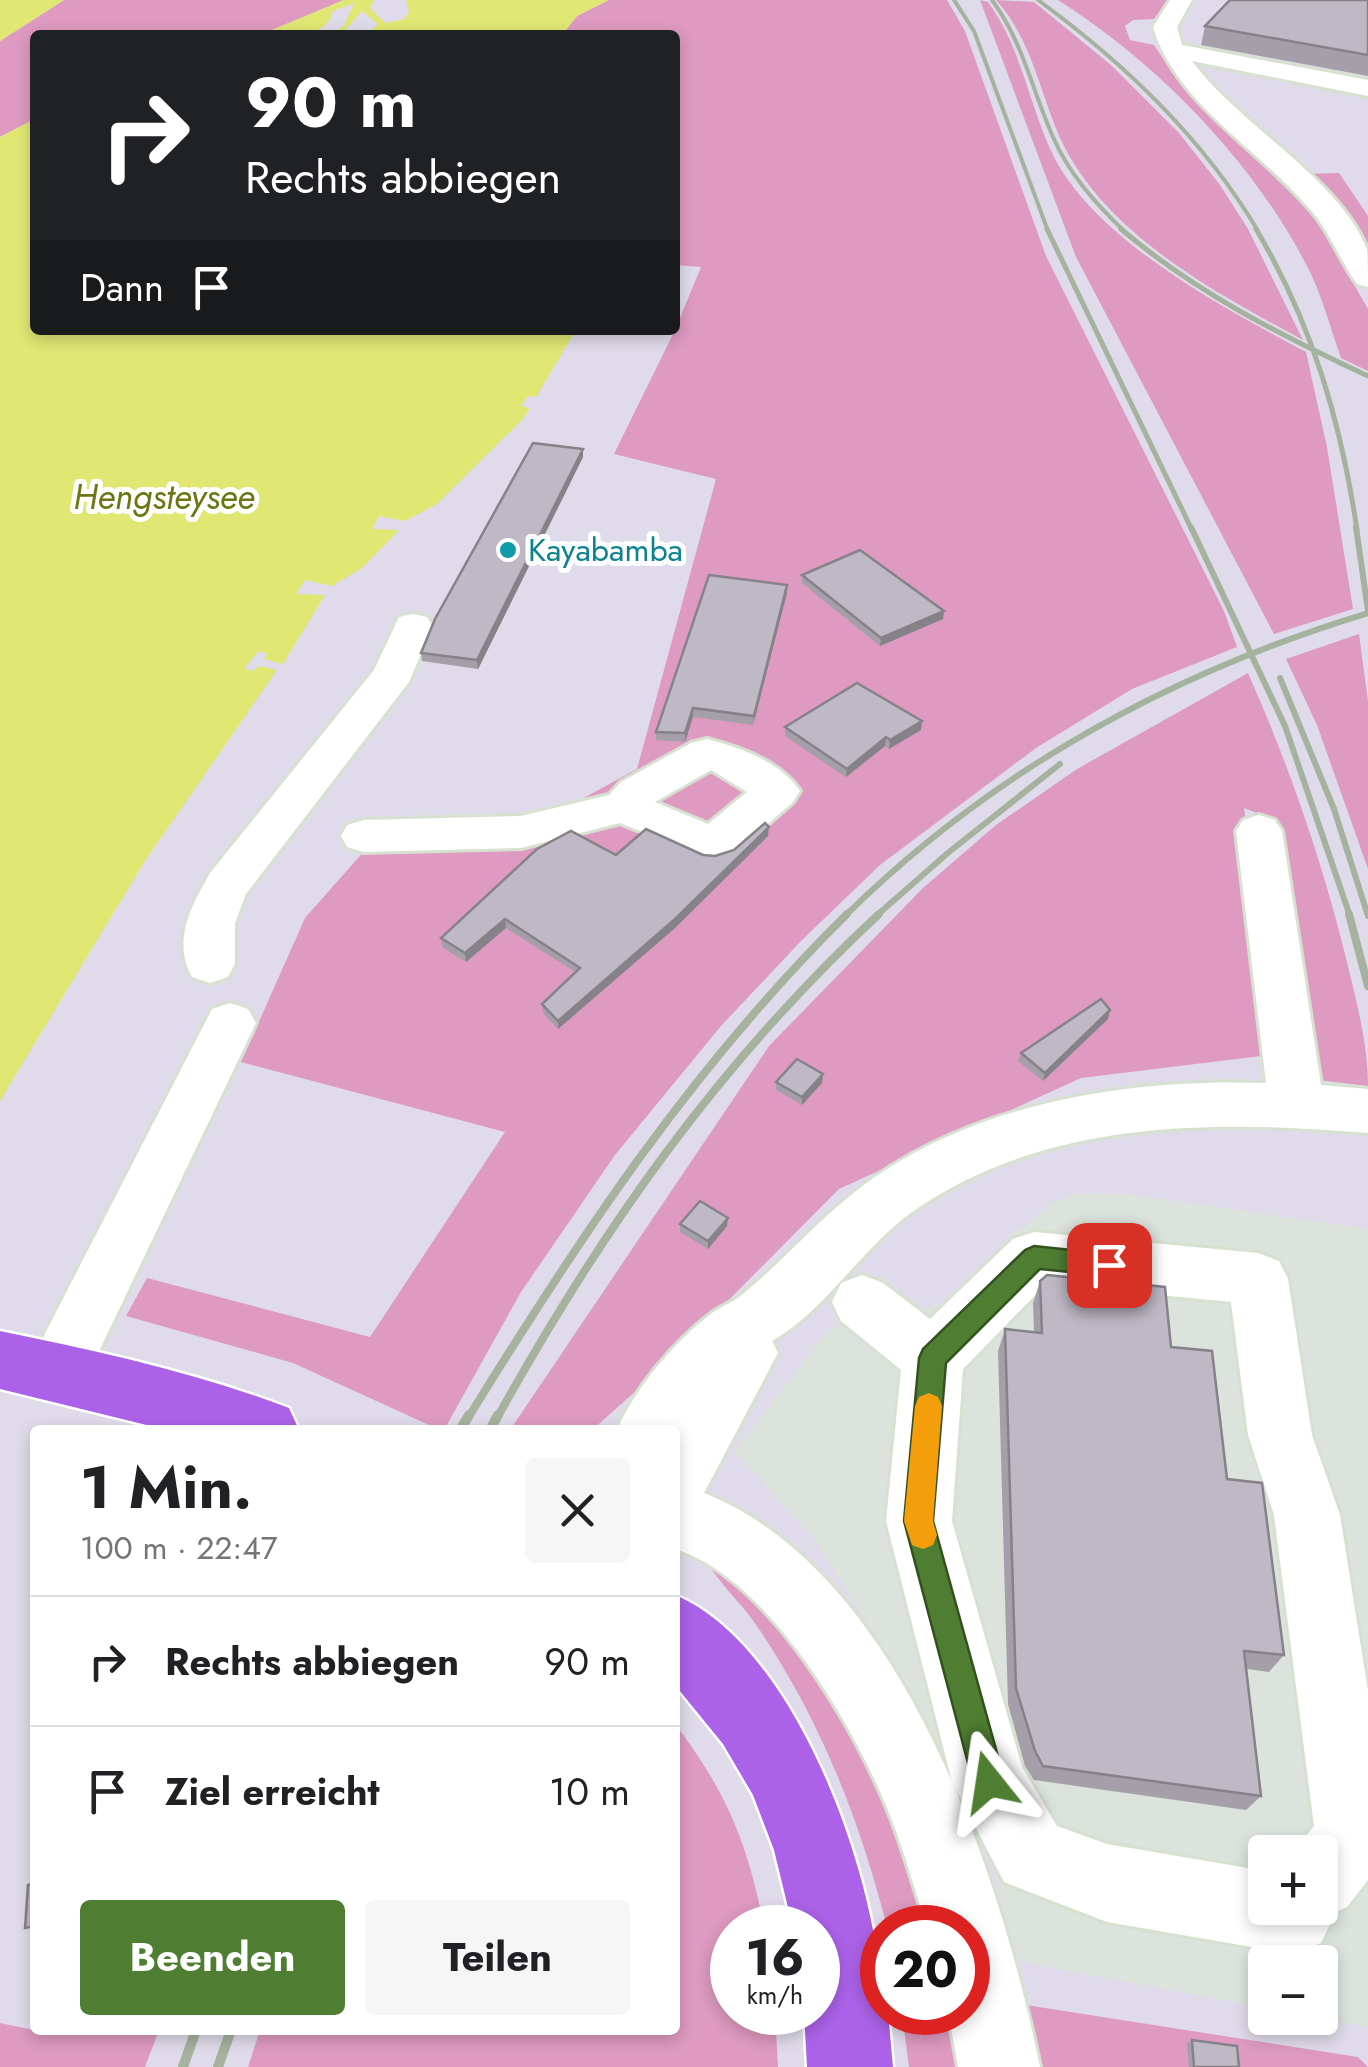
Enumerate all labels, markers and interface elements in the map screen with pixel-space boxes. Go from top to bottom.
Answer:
text: 90 m [245,52,417,153]
icon: right [80,70,210,200]
text: Rechts abbiegen [245,145,561,210]
text: Dann [80,260,164,315]
icon: arrive [184,260,239,315]
water label: Hengsteysee [73,472,255,522]
place label: Kayabamba [528,527,683,573]
marker: Kayabamba [497,539,519,561]
pin [1067,1223,1152,1308]
icon: arrive [1082,1238,1137,1293]
text: 1 Min. [80,1444,252,1531]
button: close [525,1458,630,1563]
text: 100 m · 22:47 [80,1525,278,1571]
icon: right [80,1634,135,1689]
text: Rechts abbiegen [165,1634,459,1689]
text: 90 m [544,1634,630,1689]
position arrow [937,1730,1041,1834]
icon: arrive [80,1764,135,1819]
text: Ziel erreicht [165,1764,380,1819]
text: 10 m [549,1764,630,1819]
map controls [1248,1835,1338,2035]
button: + [1248,1835,1338,1925]
button: Beenden [80,1900,345,2015]
button: Teilen [365,1900,630,2015]
speed limit sign: 20 [860,1905,990,2035]
text: 16 [746,1921,804,1994]
button: − [1248,1945,1338,2035]
text: km/h [747,1977,803,2013]

